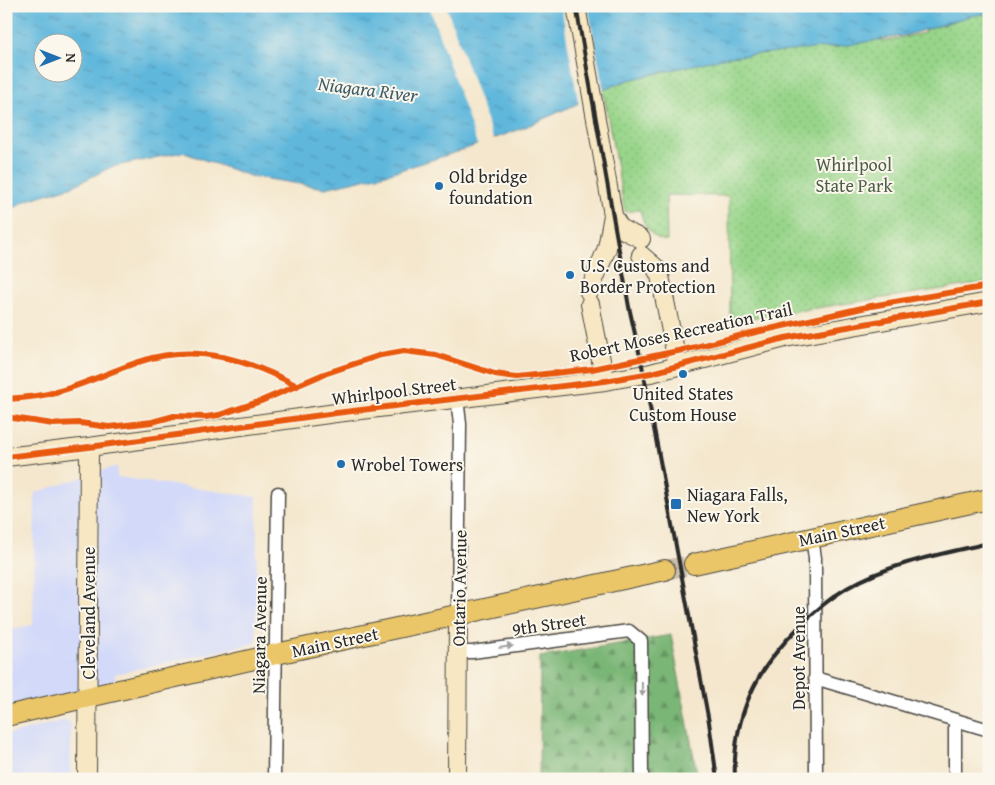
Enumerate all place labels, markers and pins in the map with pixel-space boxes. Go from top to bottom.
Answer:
place label: Old bridge foundation [449,163,533,211]
marker: Old bridge foundation [433,180,445,192]
place label: U.S. Customs and Border Protection [580,252,716,300]
marker: U.S. Customs and Border Protection [564,269,576,281]
marker: United States Custom House [677,368,689,380]
place label: United States Custom House [629,380,737,428]
place label: Wrobel Towers [351,451,463,478]
marker: Wrobel Towers [335,458,347,470]
place label: Niagara Falls, New York [687,481,788,529]
marker: Niagara Falls, New York [669,497,683,511]

